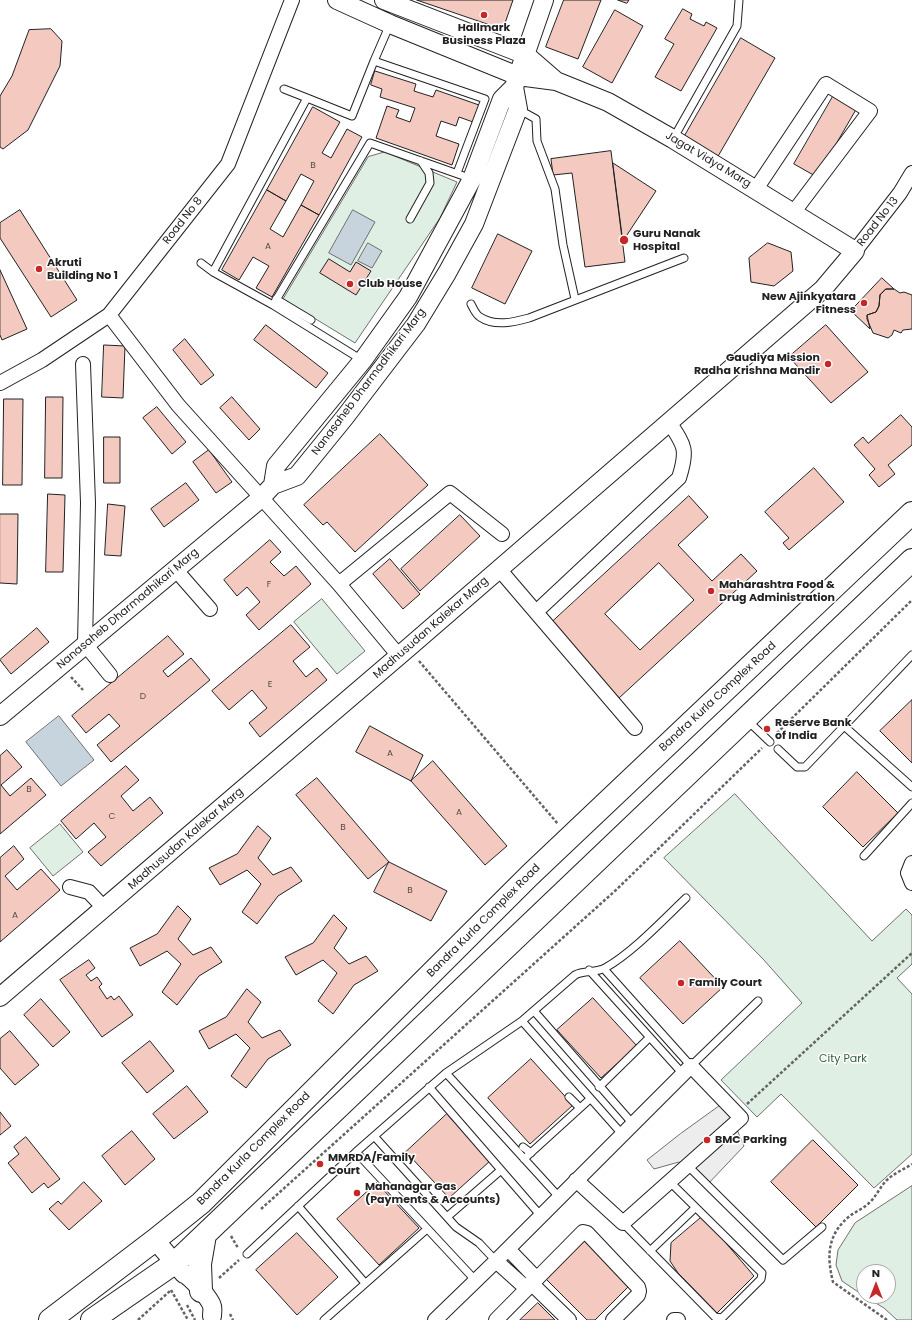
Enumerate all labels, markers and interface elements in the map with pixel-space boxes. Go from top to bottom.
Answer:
marker: Hallmark Business Plaza [479,10,489,20]
place label: Hallmark Business Plaza [442,21,526,47]
street label: Jagat Vidya Marg [663,129,753,191]
house number: B [310,161,316,171]
street label: Road No 8 [161,195,205,247]
street label: Road No 13 [855,195,901,249]
place label: Guru Nanak Hospital [633,227,701,253]
marker: Guru Nanak Hospital [618,234,630,246]
house number: A [265,242,271,252]
place label: Akruti Building No 1 [47,256,118,282]
marker: Akruti Building No 1 [34,264,44,274]
place label: Club House [358,277,422,291]
marker: Club House [345,279,355,289]
place label: New Ajinkyatara Fitness [762,290,856,316]
marker: New Ajinkyatara Fitness [859,298,869,308]
street label: Nanasaheb Dharmadhikari Marg [309,306,429,458]
place label: Gaudiya Mission Radha Krishna Mandir [694,351,820,377]
marker: Gaudiya Mission Radha Krishna Mandir [823,359,833,369]
street label: Nanasaheb Dharmadhikari Marg [55,546,201,672]
street label: Madhusudan Kalekar Marg [371,574,491,682]
place label: Maharashtra Food & Drug Administration [719,578,835,604]
house number: F [267,580,271,590]
marker: Maharashtra Food & Drug Administration [706,586,716,596]
street label: Bandra Kurla Complex Road [657,639,779,755]
house number: E [268,680,272,690]
house number: D [140,692,146,702]
place label: Reserve Bank of India [775,716,851,742]
marker: Reserve Bank of India [762,724,772,734]
house number: A [387,749,393,759]
house number: B [26,785,32,795]
street label: Madhusudan Kalekar Marg [126,785,246,893]
house number: A [456,808,462,818]
house number: C [109,812,115,822]
house number: B [340,823,346,833]
street label: Bandra Kurla Complex Road [425,862,543,980]
house number: B [407,886,413,896]
house number: A [12,911,18,921]
place label: Family Court [689,976,762,990]
marker: Family Court [676,978,686,988]
park label: City Park [819,1052,867,1066]
street label: Bandra Kurla Complex Road [195,1090,313,1208]
place label: BMC Parking [715,1133,787,1147]
marker: BMC Parking [702,1135,712,1145]
place label: MMRDA/Family Court [328,1151,415,1177]
marker: MMRDA/Family Court [315,1159,325,1169]
place label: Mahanagar Gas (Payments & Accounts) [365,1180,501,1206]
marker: Mahanagar Gas (Payments & Accounts) [352,1188,362,1198]
north arrow [856,1264,896,1304]
text: N [872,1265,880,1281]

